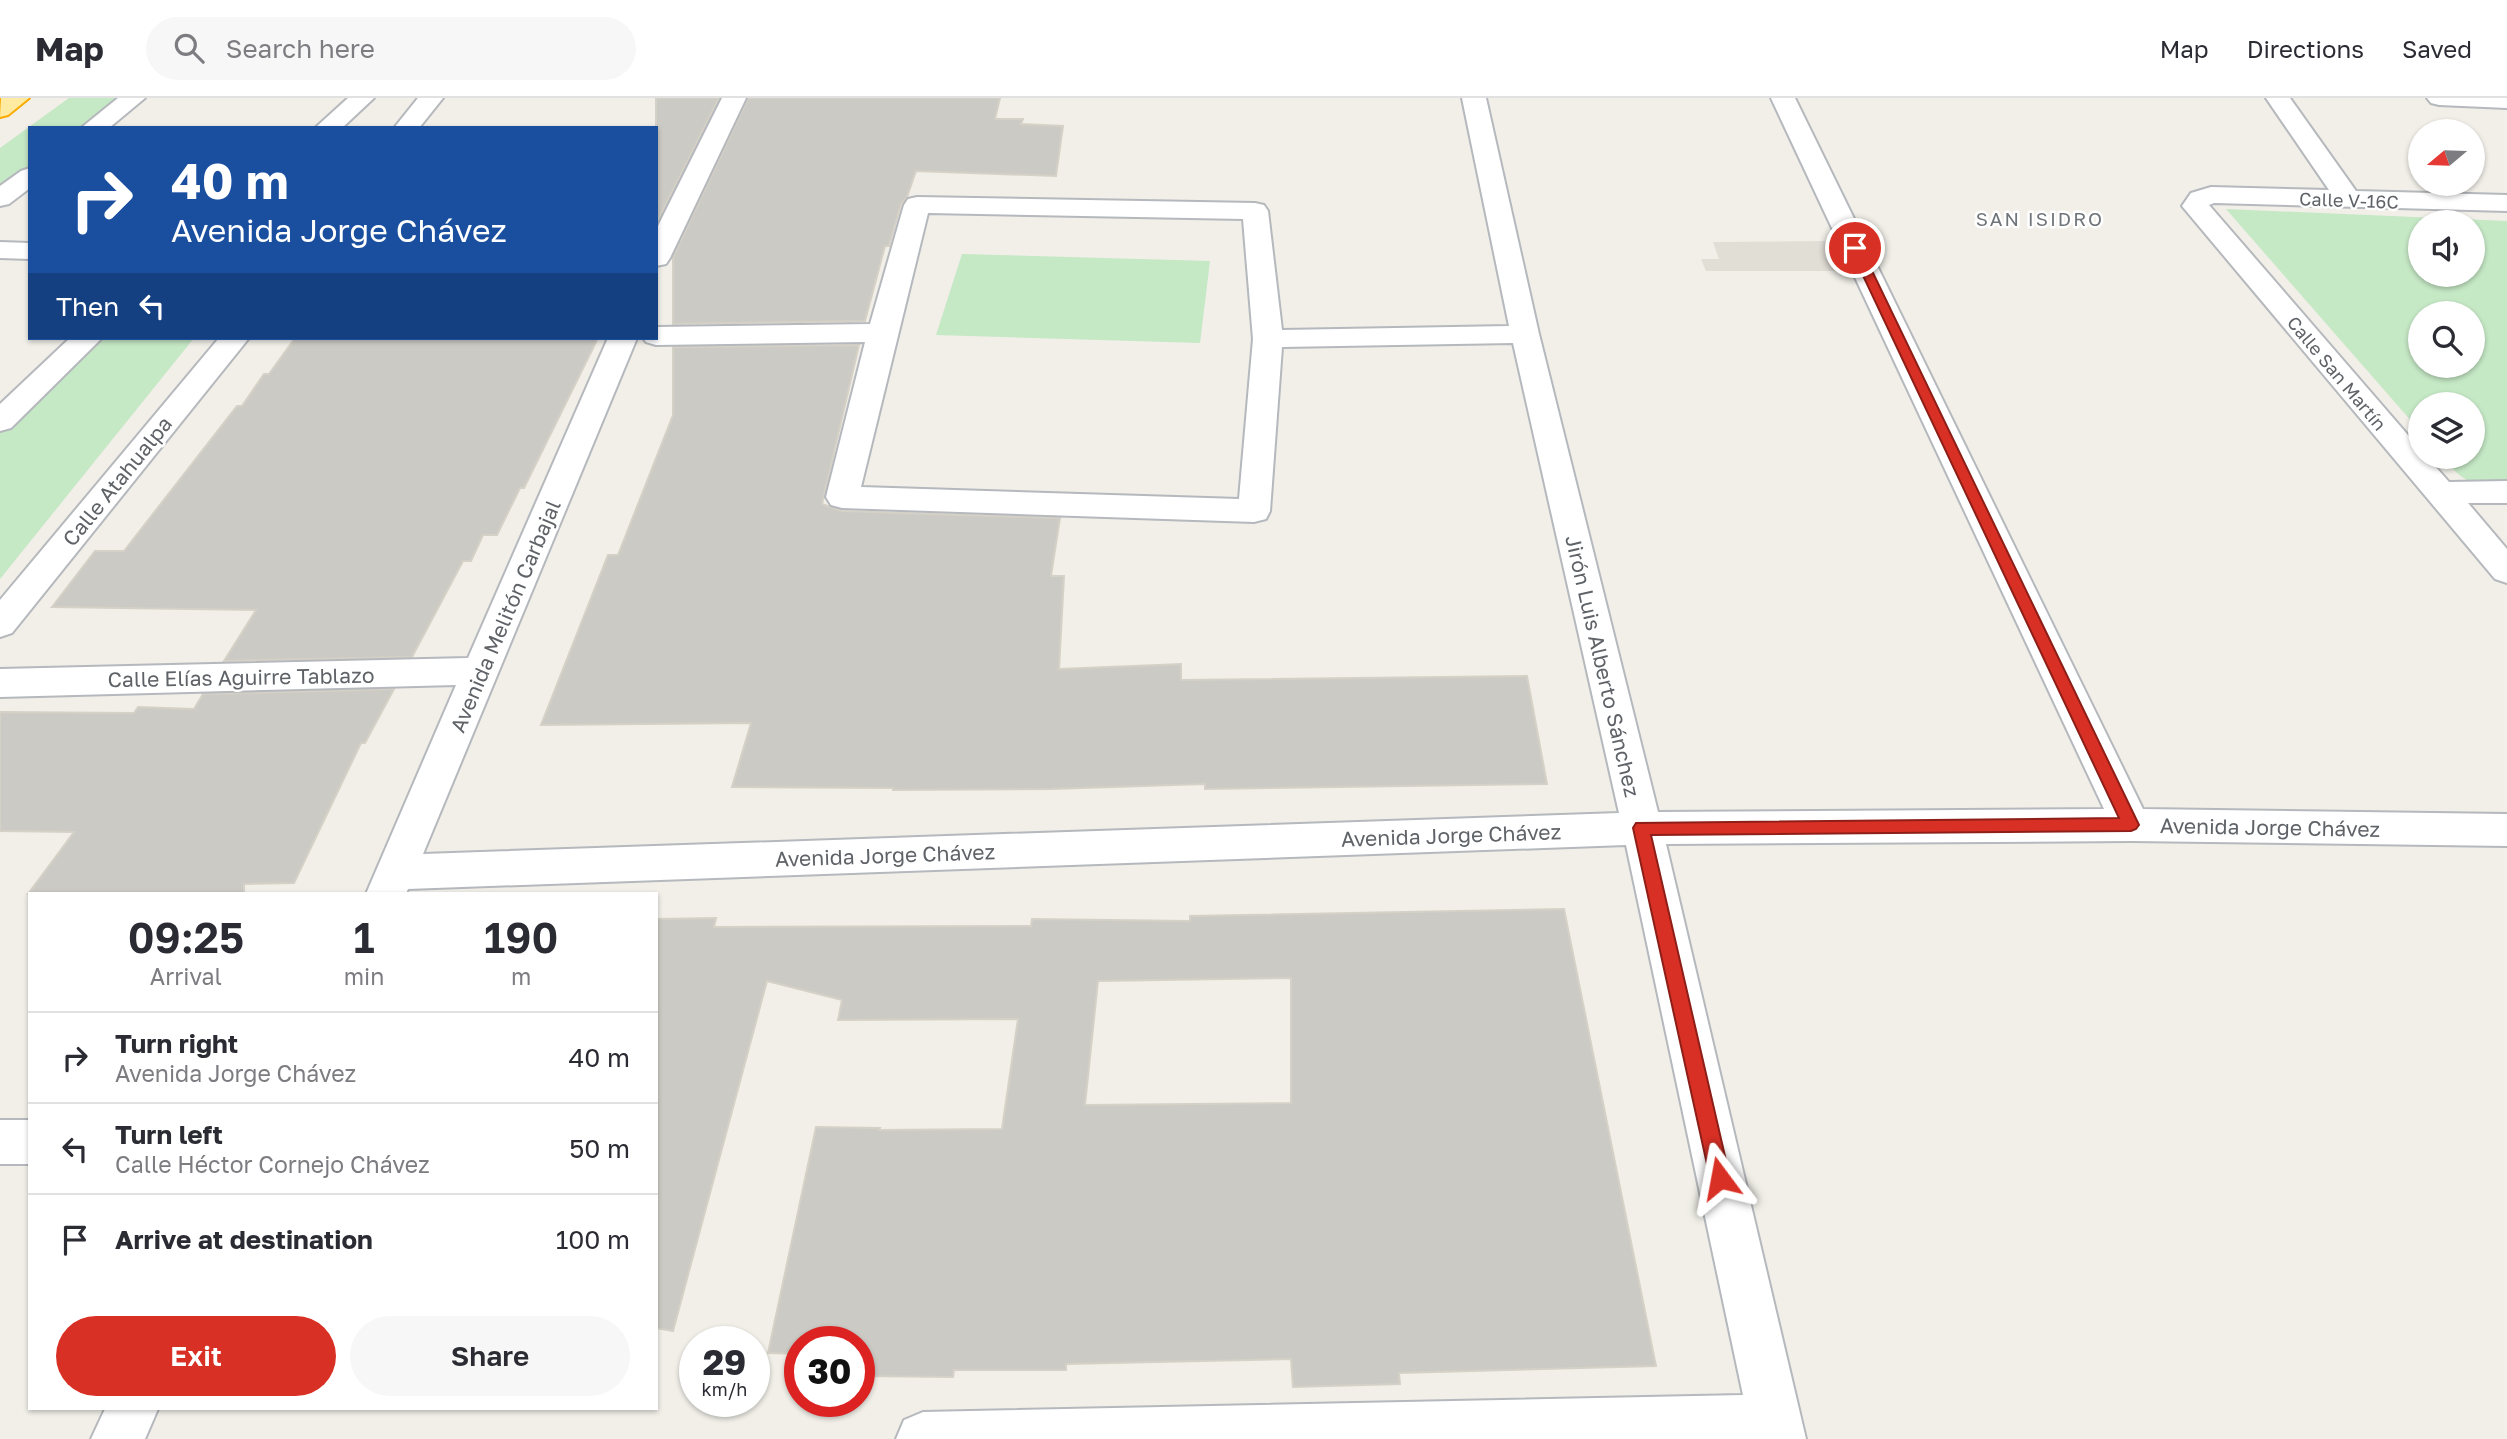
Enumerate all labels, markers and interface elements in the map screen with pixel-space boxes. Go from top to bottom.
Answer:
search box [146,17,636,80]
text: Map [35,29,104,68]
icon: search [170,29,208,67]
text: Search here [226,33,375,64]
text: Map [2160,34,2209,63]
text: Directions [2247,34,2364,63]
text: Saved [2402,34,2472,63]
north arrow [2408,119,2485,196]
map controls [2408,119,2485,469]
text: 40 m [171,151,289,210]
icon: right [56,154,147,245]
street label: Calle V-16C [2299,187,2399,213]
district label: SAN ISIDRO [1976,207,2104,230]
button: sound [2408,210,2485,287]
text: Avenida Jorge Chávez [171,211,507,249]
pin [1825,218,1885,278]
icon: arrive [1836,229,1874,267]
icon: left [133,287,171,325]
text: Then [56,291,119,322]
button: search [2408,301,2485,378]
street label: Calle San Martín [2283,312,2391,434]
button: layers [2408,392,2485,469]
street label: Calle Atahualpa [57,411,177,551]
street label: Avenida Melitón Carbajal [444,496,566,736]
street label: Jirón Luis Alberto Sánchez [1560,532,1646,800]
street label: Calle Elías Aguirre Tablazo [107,662,375,692]
street label: Avenida Jorge Chávez [2160,812,2380,842]
street label: Avenida Jorge Chávez [1340,818,1562,852]
street label: Avenida Jorge Chávez [774,838,996,872]
text: 09:25 [128,912,244,962]
text: 1 [353,912,375,962]
text: 190 [484,912,558,962]
text: Arrival [150,962,222,990]
text: min [344,962,384,990]
text: m [511,962,531,990]
text: Turn right [115,1028,238,1059]
icon: right [56,1039,94,1077]
text: 40 m [569,1042,630,1073]
text: Avenida Jorge Chávez [115,1059,356,1087]
text: Turn left [115,1119,223,1150]
icon: left [56,1130,94,1168]
text: 50 m [569,1133,630,1164]
position arrow [1683,1141,1757,1215]
text: Calle Héctor Cornejo Chávez [115,1150,430,1178]
icon: arrive [56,1221,94,1259]
text: Arrive at destination [115,1224,373,1255]
text: 100 m [556,1224,630,1255]
button: Exit [56,1316,336,1396]
button: Share [350,1316,630,1396]
speed limit sign: 30 [784,1326,875,1417]
text: 29 [703,1341,746,1383]
text: km/h [702,1378,747,1400]

